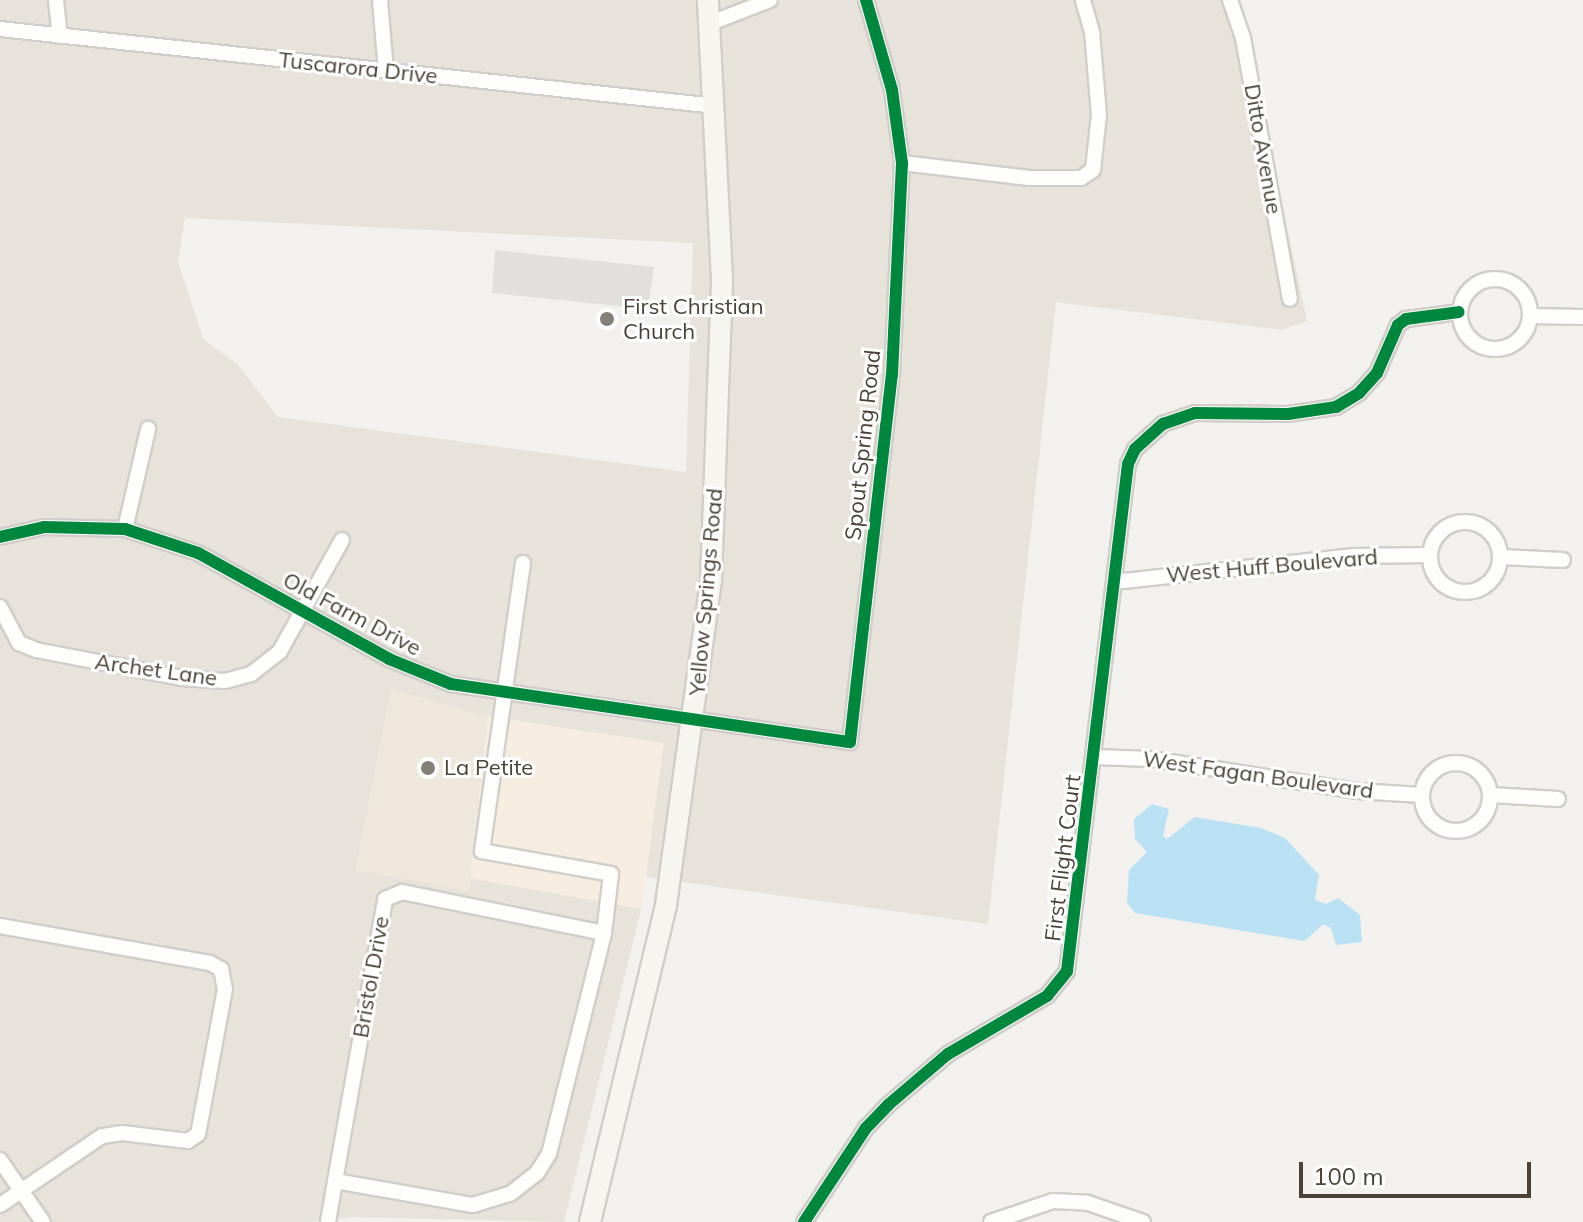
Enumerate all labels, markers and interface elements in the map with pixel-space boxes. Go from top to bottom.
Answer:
street label: Tuscarora Drive [277,47,439,89]
street label: Ditto Avenue [1239,82,1287,216]
place label: First Christian Church [623,293,764,344]
marker: First Christian Church [598,310,616,328]
street label: Spout Spring Road [840,348,886,542]
street label: Yellow Springs Road [684,487,728,697]
street label: West Huff Boulevard [1165,544,1379,588]
street label: Old Farm Drive [278,567,426,661]
street label: Archet Lane [93,648,219,692]
street label: West Fagan Boulevard [1141,746,1375,804]
place label: La Petite [444,755,533,781]
marker: La Petite [419,759,437,777]
street label: First Flight Court [1040,773,1086,943]
street label: Bristol Drive [347,914,395,1040]
scale bar [1303,1146,1535,1196]
text: 100 m [1313,1161,1384,1191]

